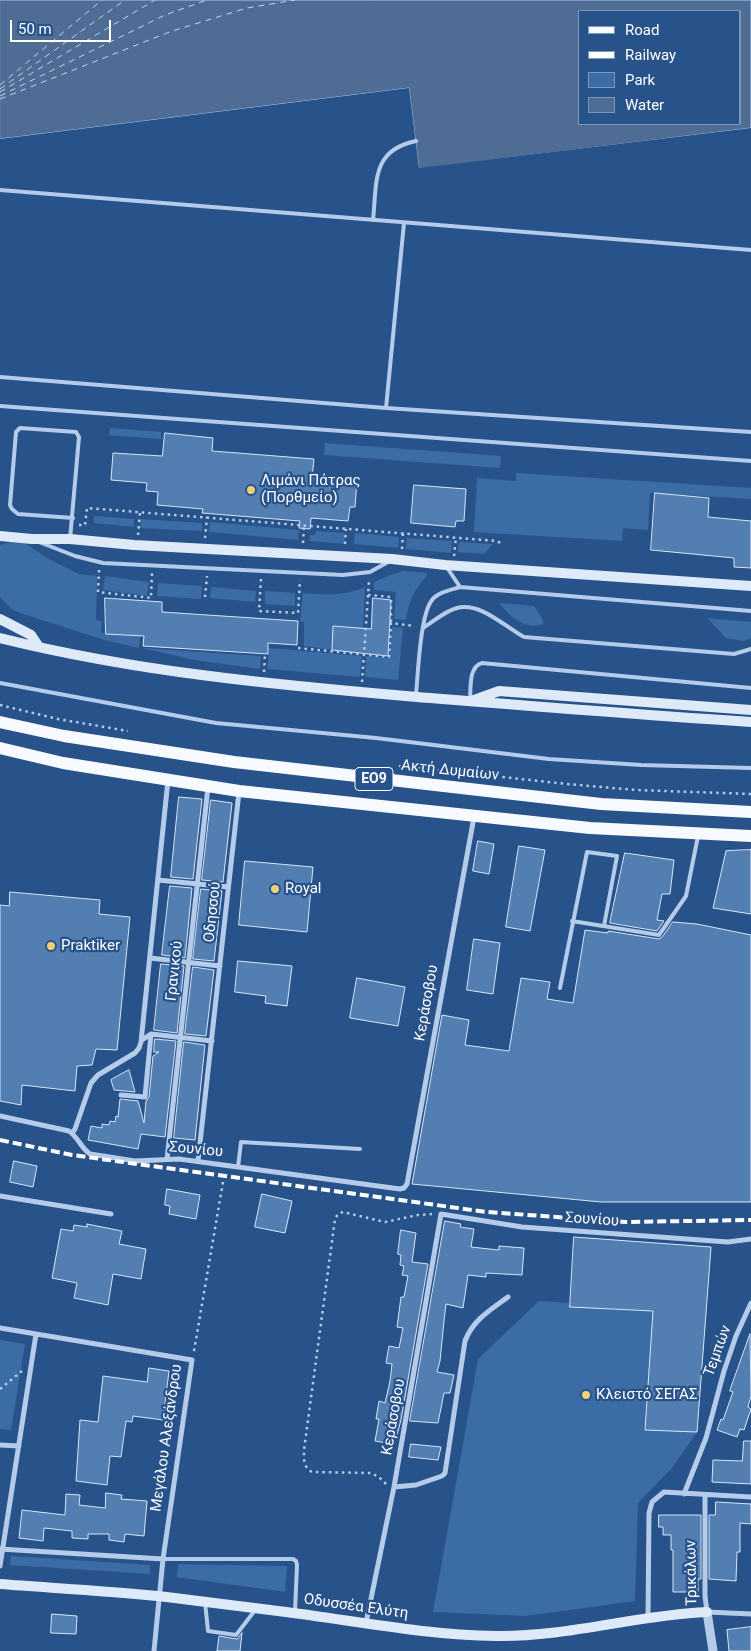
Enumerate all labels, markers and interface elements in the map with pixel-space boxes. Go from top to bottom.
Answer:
scale bar [12,10,114,42]
legend [578,10,741,125]
text: 50 m [18,20,52,38]
text: Road [625,21,659,39]
text: Railway [625,46,676,64]
text: Park [625,71,655,89]
text: Water [625,96,664,114]
place label: Λιμάνι Πάτρας (Πορθμείο) [261,472,361,507]
marker: Λιμάνι Πάτρας (Πορθμείο) [245,484,257,496]
street label: Ακτή Δυμαίων [400,757,500,785]
road number: ΕΟ9 [355,768,393,791]
place label: Royal [285,880,321,898]
street label: Οδησσού [201,881,225,943]
marker: Royal [269,883,281,895]
place label: Praktiker [61,937,120,955]
marker: Praktiker [45,940,57,952]
street label: Γρανικού [163,940,187,1002]
street label: Κεράσοβου [411,963,443,1043]
street label: Σουνίου [168,1139,224,1161]
street label: Σουνίου [564,1209,620,1231]
street label: Τεμπών [700,1323,736,1379]
street label: Μεγάλου Αλεξάνδρου [148,1363,186,1513]
street label: Κεράσοβου [378,1377,410,1457]
place label: Κλειστό ΣΕΓΑΣ [596,1386,697,1404]
marker: Κλειστό ΣΕΓΑΣ [580,1389,592,1401]
street label: Τρικάλων [682,1540,702,1606]
street label: Οδυσσέα Ελύτη [302,1591,410,1623]

